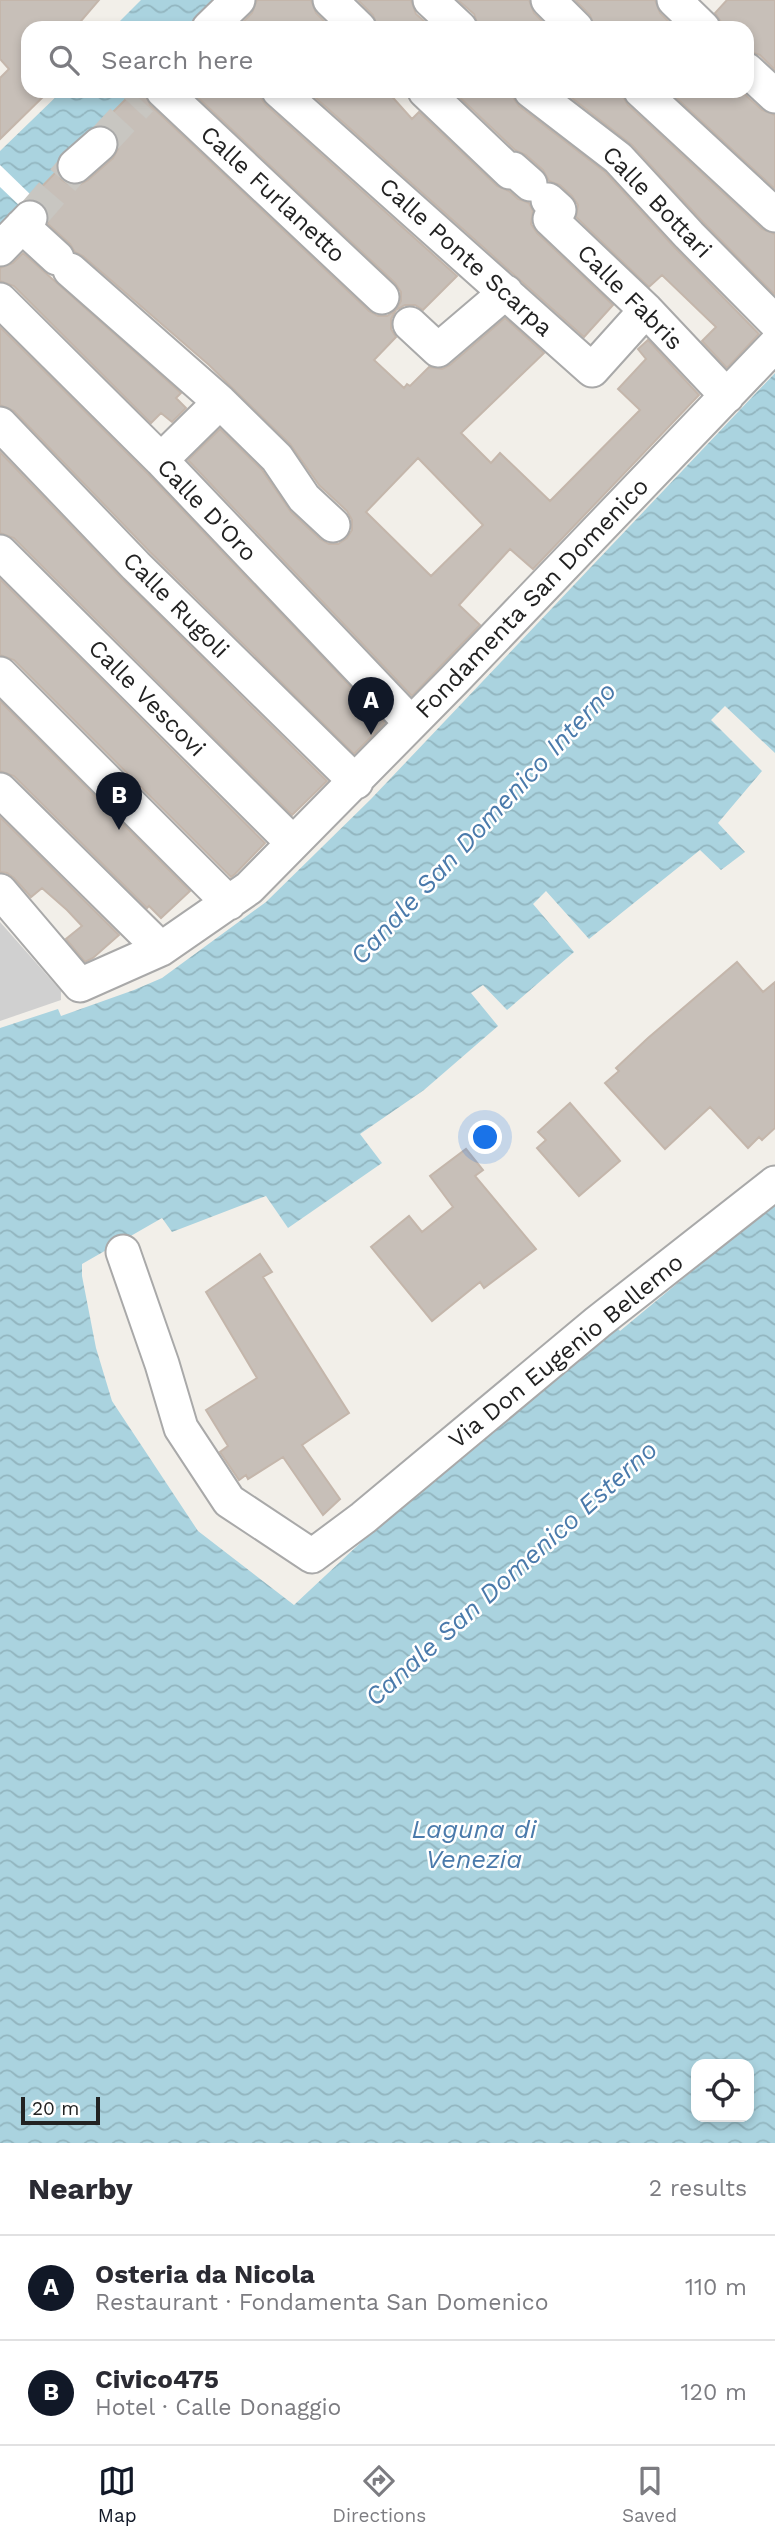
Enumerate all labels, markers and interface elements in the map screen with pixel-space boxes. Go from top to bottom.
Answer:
search box [21,21,754,98]
icon: search [45,41,83,79]
text: Search here [101,45,253,75]
street label: Calle Furlanetto [195,120,351,268]
street label: Calle Bottari [597,140,717,264]
street label: Calle Ponte Scarpa [374,172,558,342]
street label: Calle Fabris [571,238,689,356]
street label: Calle D'Oro [151,453,263,567]
street label: Fondamenta San Domenico [410,472,654,724]
street label: Calle Rugoli [117,546,235,664]
street label: Calle Vescovi [83,634,211,762]
water label: Canale San Domenico Interno [344,675,622,971]
pin: A [348,677,394,735]
pin: B [96,772,142,830]
your location [468,1120,502,1154]
street label: Via Don Eugenio Bellemo [443,1248,689,1454]
water label: Canale San Domenico Esterno [359,1434,663,1712]
water label: Laguna di Venezia [411,1814,538,1874]
map controls [691,2059,754,2122]
button: locate [691,2059,754,2122]
scale bar [21,2094,100,2126]
text: 20 m [32,2097,79,2120]
text: Nearby [28,2171,133,2206]
text: 2 results [649,2175,747,2202]
text: Osteria da Nicola [95,2259,315,2289]
text: A [43,2274,59,2301]
text: 110 m [685,2274,747,2301]
text: Restaurant · Fondamenta San Domenico [95,2289,549,2316]
text: Civico475 [95,2364,219,2394]
text: B [43,2379,59,2406]
text: 120 m [681,2379,747,2406]
text: Hotel · Calle Donaggio [95,2394,341,2421]
tab: Map [98,2462,137,2527]
tab: Directions [332,2462,426,2527]
tab: Saved [622,2462,677,2527]

